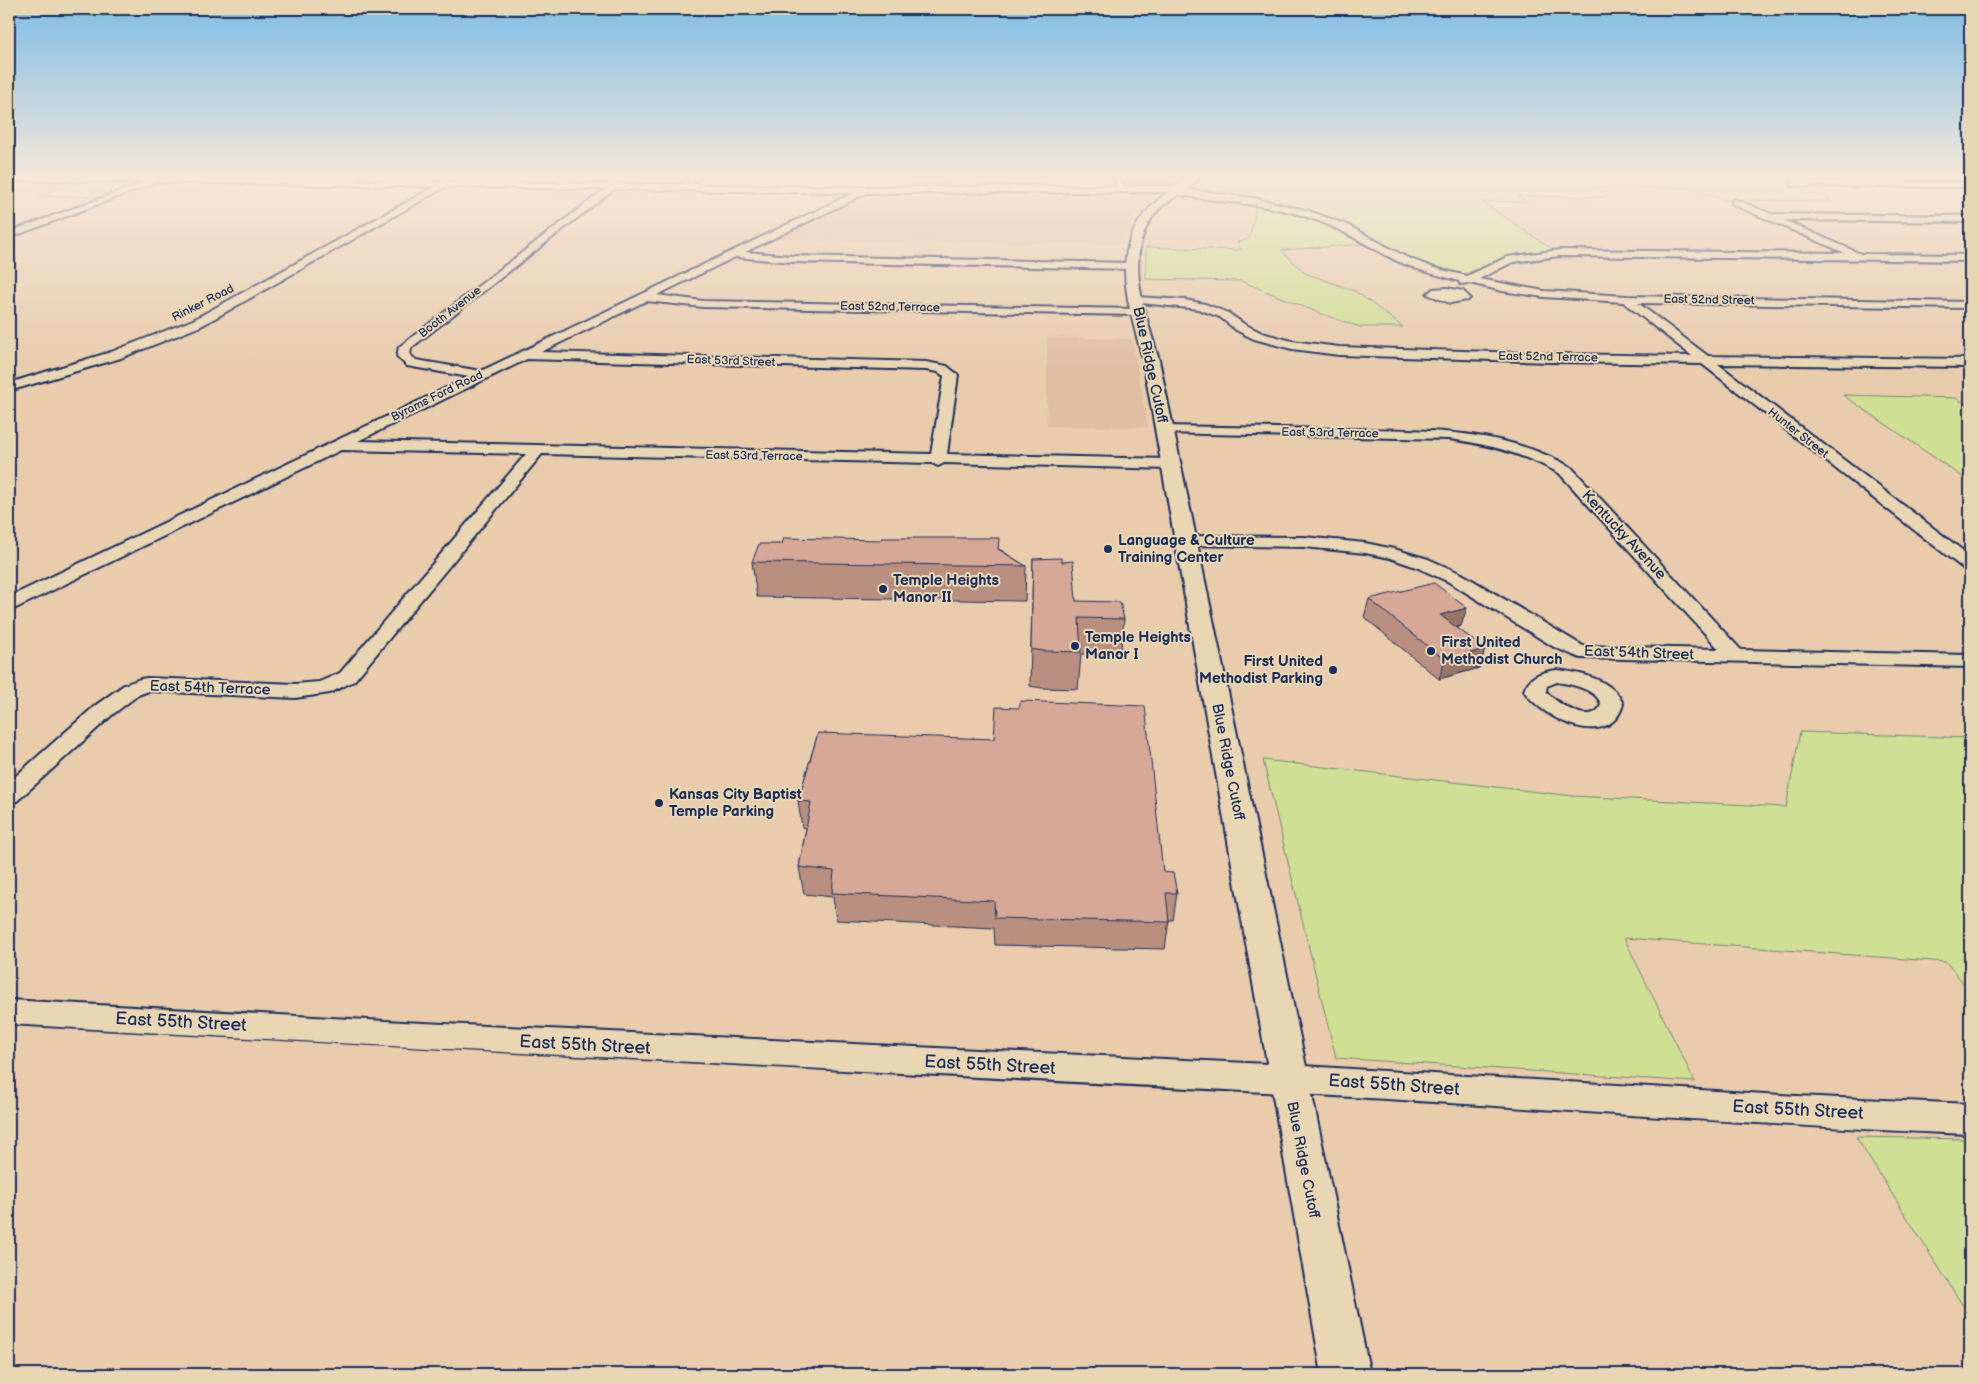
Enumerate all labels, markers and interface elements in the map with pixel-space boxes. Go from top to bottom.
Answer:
street label: Rinker Road [170,281,237,325]
street label: Booth Avenue [416,283,484,341]
street label: East 52nd Street [1663,292,1755,308]
street label: East 52nd Terrace [840,299,940,315]
street label: Blue Ridge Cutoff [1128,305,1172,425]
street label: East 52nd Terrace [1498,349,1598,365]
street label: East 53rd Street [686,352,776,370]
street label: Byrams Ford Road [389,367,486,425]
street label: Hunter Street [1765,405,1832,462]
street label: East 53rd Terrace [1281,425,1379,441]
street label: East 53rd Terrace [705,448,803,464]
street label: Kentucky Avenue [1578,486,1670,584]
place label: Language & Culture Training Center [1118,531,1255,567]
marker: Language & Culture Training Center [1102,543,1114,555]
place label: Temple Heights Manor II [893,571,999,607]
marker: Temple Heights Manor II [877,583,889,595]
place label: Temple Heights Manor I [1085,628,1191,664]
place label: First United Methodist Church [1441,633,1562,669]
marker: Temple Heights Manor I [1069,640,1081,652]
street label: East 54th Street [1584,642,1695,664]
marker: First United Methodist Church [1425,645,1437,657]
place label: First United Methodist Parking [1199,652,1323,688]
marker: First United Methodist Parking [1327,664,1339,676]
street label: East 54th Terrace [149,676,271,700]
street label: Blue Ridge Cutoff [1207,702,1249,822]
place label: Kansas City Baptist Temple Parking [669,785,802,821]
marker: Kansas City Baptist Temple Parking [653,797,665,809]
street label: East 55th Street [115,1008,248,1036]
street label: East 55th Street [519,1031,652,1059]
street label: East 55th Street [924,1051,1057,1079]
street label: East 55th Street [1328,1070,1461,1100]
street label: East 55th Street [1732,1096,1865,1124]
street label: Blue Ridge Cutoff [1282,1100,1324,1220]

